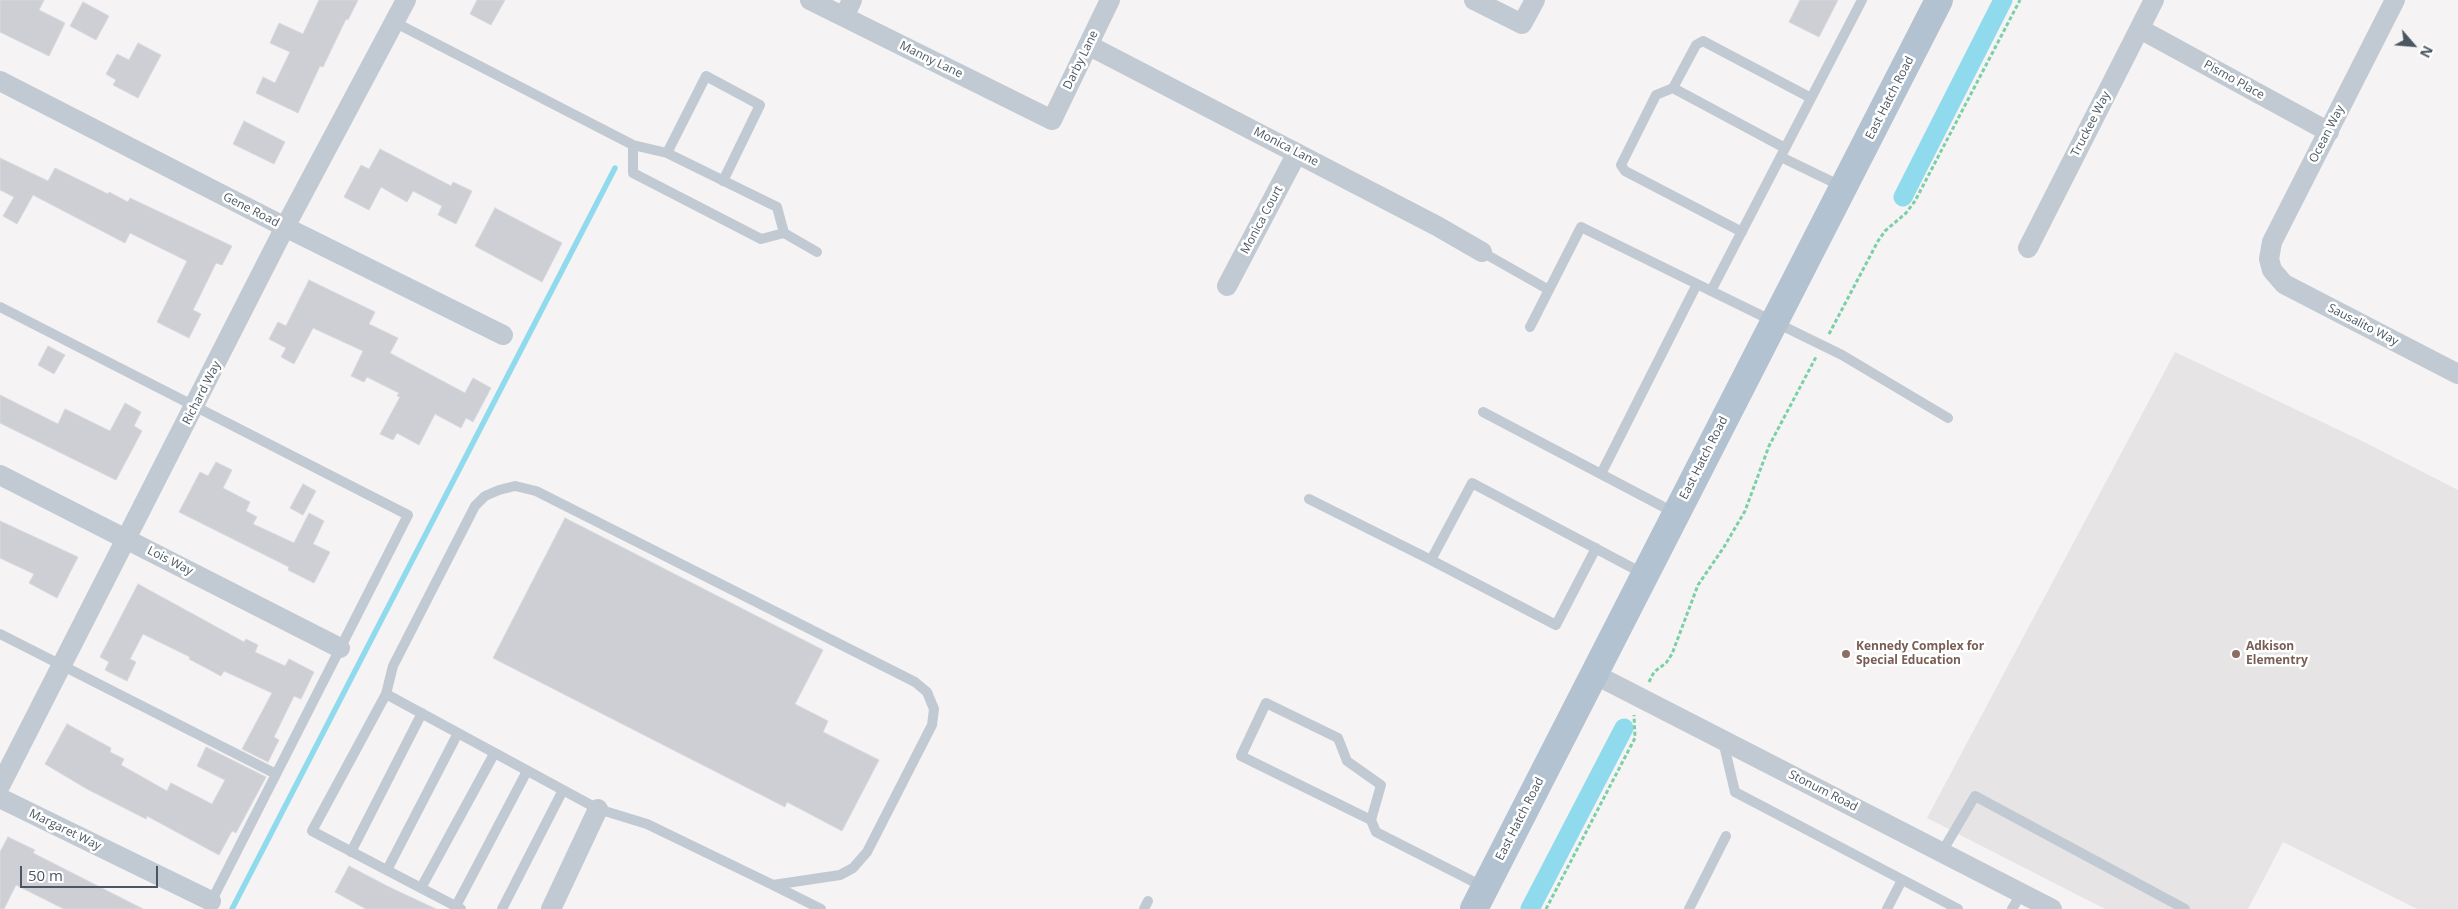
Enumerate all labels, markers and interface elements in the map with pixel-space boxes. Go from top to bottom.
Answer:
north arrow [2388,20,2438,70]
street label: Darby Lane [1061,28,1101,92]
street label: Manny Lane [897,39,965,81]
text: N [2416,43,2438,61]
street label: East Hatch Road [1863,54,1917,142]
street label: Pismo Place [2201,58,2267,102]
street label: Truckee Way [2068,89,2114,159]
street label: Ocean Way [2306,103,2348,165]
street label: Monica Lane [1251,124,1321,170]
street label: Monica Court [1238,183,1286,257]
street label: Gene Road [220,190,282,230]
street label: Sausalito Way [2325,301,2401,349]
street label: Richard Way [180,359,224,427]
street label: East Hatch Road [1677,414,1731,502]
street label: Lois Way [145,543,195,579]
place label: Kennedy Complex for Special Education [1856,640,1984,668]
place label: Adkison Elementry [2246,640,2308,668]
marker: Kennedy Complex for Special Education [1840,648,1852,660]
marker: Adkison Elementry [2230,648,2242,660]
street label: Stonum Road [1786,767,1860,815]
street label: East Hatch Road [1493,775,1547,863]
street label: Margaret Way [27,806,103,854]
scale bar [22,856,160,888]
text: 50 m [28,865,63,885]

